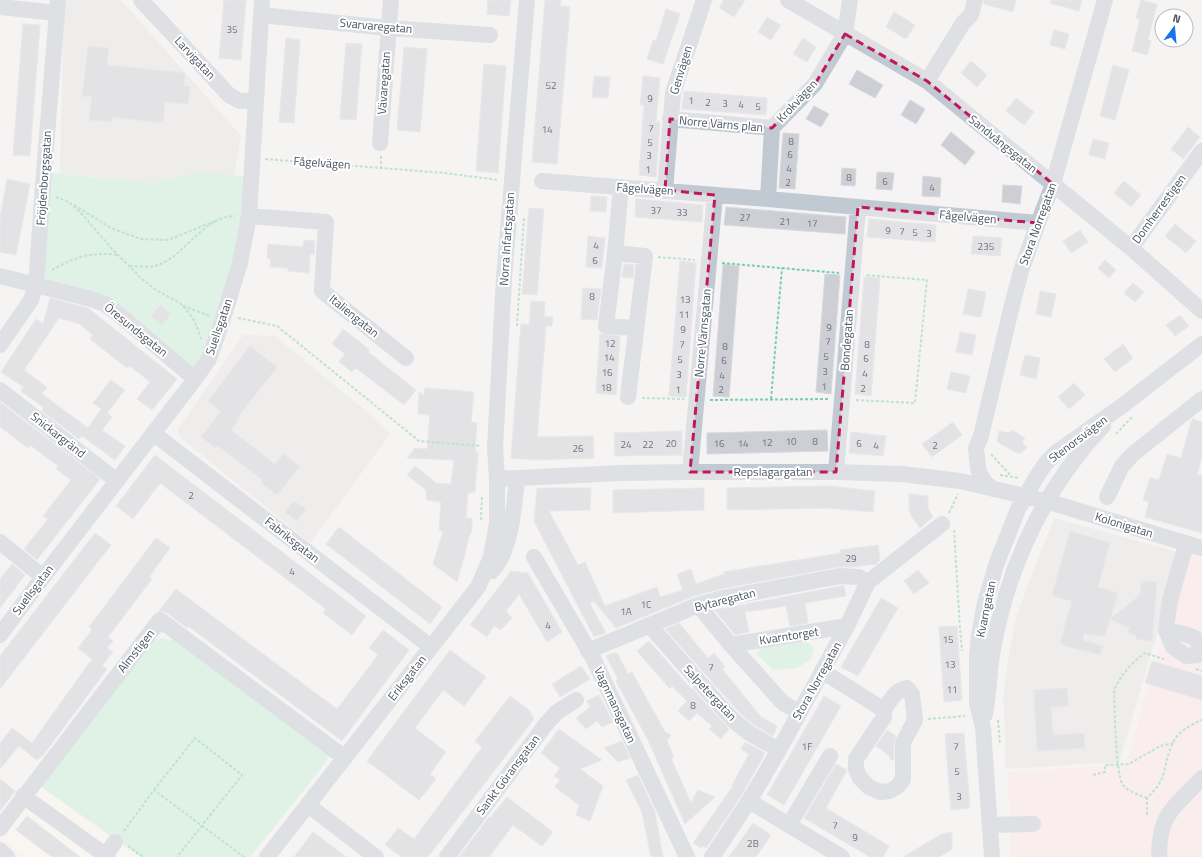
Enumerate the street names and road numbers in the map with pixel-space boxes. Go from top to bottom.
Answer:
street label: Svarvaregatan [339,13,413,38]
street label: Larvigatan [170,32,220,84]
street label: Genvägen [664,43,697,97]
street label: Vävaregatan [372,51,395,115]
street label: Krokvägen [772,75,822,127]
street label: Norre Värns plan [678,110,764,137]
street label: Sandvångsgatan [965,110,1042,177]
street label: Fröjdenborgsgatan [31,130,56,226]
street label: Fågelvägen [293,151,351,174]
street label: Domherrestigen [1127,170,1190,247]
street label: Fågelvägen [616,177,674,200]
street label: Stora Norregatan [1014,180,1061,268]
street label: Norra Infartsgatan [494,192,519,286]
street label: Fågelvägen [939,205,997,228]
street label: Norre Värnsgatan [689,288,716,378]
street label: Italiengatan [325,289,384,342]
street label: Suellsgatan [200,296,237,358]
street label: Öresundsgatan [100,298,172,361]
street label: Bondegatan [835,309,858,371]
street label: Snickargränd [27,407,90,462]
street label: Stenorsvägen [1044,410,1111,467]
street label: Repslagargatan [733,462,813,481]
street label: Kolonigatan [1093,507,1156,542]
street label: Fabriksgatan [261,512,324,567]
street label: Suellsgatan [7,560,58,619]
street label: Kvarngatan [970,579,1001,639]
street label: Bytaregatan [692,583,757,616]
street label: Kvarntorget [758,621,821,650]
street label: Almstigen [112,625,159,677]
street label: Stora Norregatan [787,638,846,724]
street label: Eriksgatan [383,651,431,705]
street label: Salpetergatan [679,660,741,725]
street label: Vagnmansgatan [589,664,641,746]
street label: Sankt Göransgatan [471,731,544,819]

